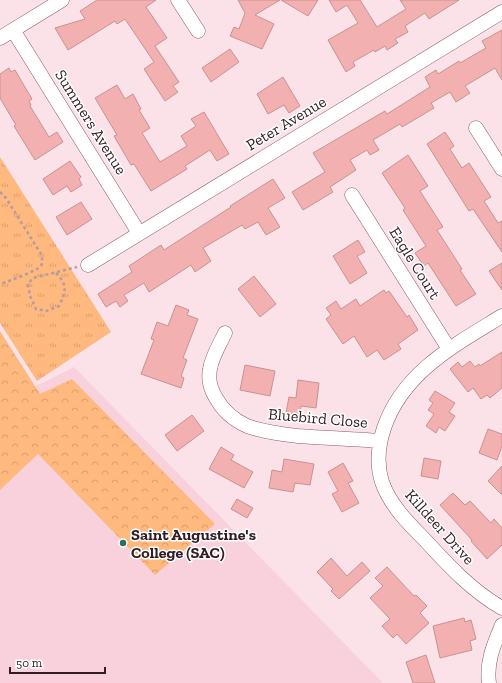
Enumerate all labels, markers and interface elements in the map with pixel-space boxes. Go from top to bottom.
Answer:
street label: Summers Avenue [51,66,131,178]
street label: Peter Avenue [242,92,330,154]
street label: Eagle Court [385,223,445,303]
street label: Bluebird Close [267,404,369,432]
street label: Killdeer Drive [401,485,479,569]
place label: Saint Augustine's College (SAC) [131,525,256,562]
marker: Saint Augustine's College (SAC) [118,538,128,548]
scale bar [10,649,105,675]
text: 50 m [16,656,43,670]

